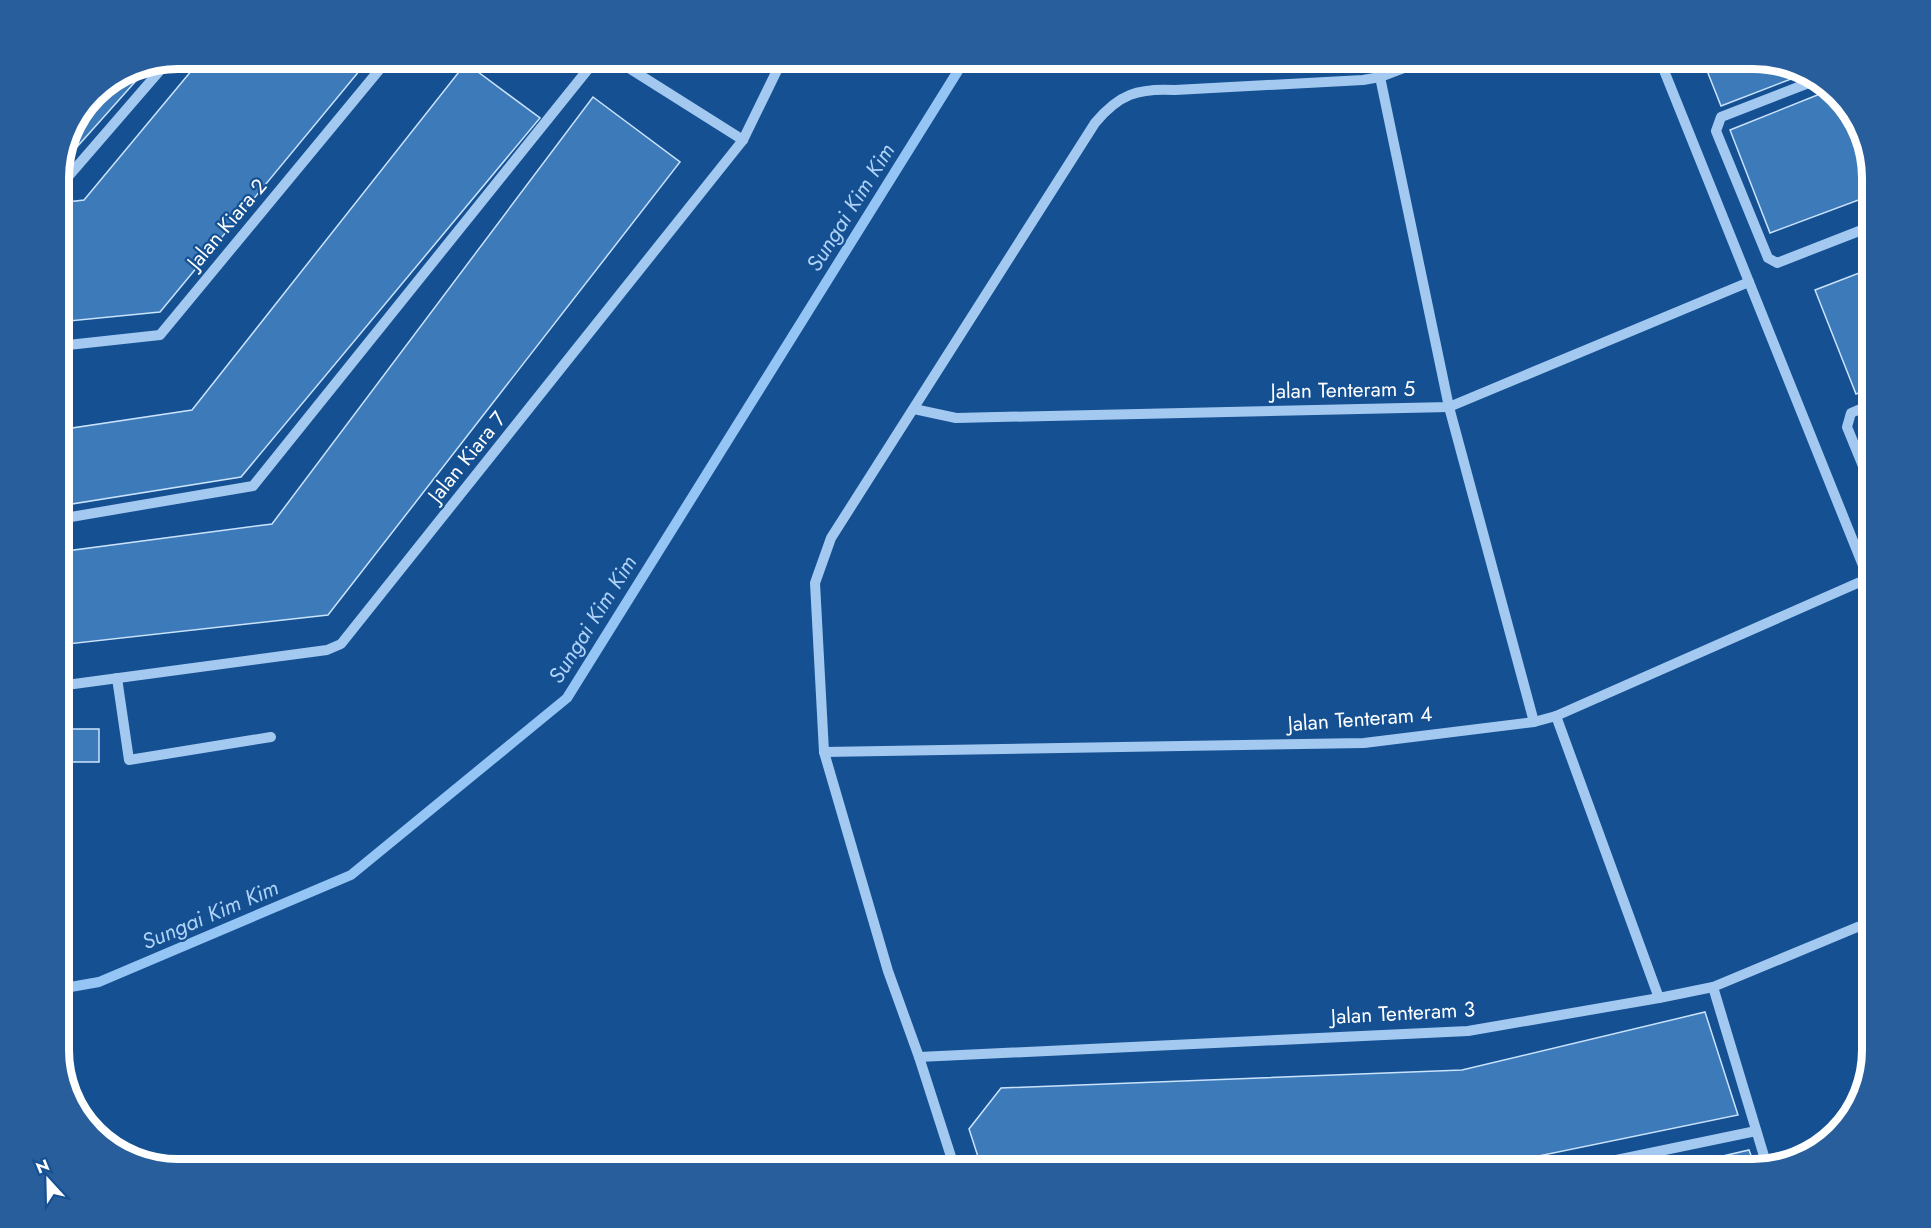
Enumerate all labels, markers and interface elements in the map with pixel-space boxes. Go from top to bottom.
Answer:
water label: Sungai Kim Kim [798,137,902,277]
street label: Jalan Kiara 2 [178,172,274,278]
street label: Jalan Tenteram 5 [1267,374,1416,406]
street label: Jalan Kiara 7 [419,405,513,511]
water label: Sungai Kim Kim [540,549,644,689]
street label: Jalan Tenteram 4 [1284,699,1433,739]
water label: Sungai Kim Kim [137,871,283,957]
street label: Jalan Tenteram 3 [1327,994,1476,1032]
north arrow [18,1150,78,1210]
text: N [32,1154,53,1180]

